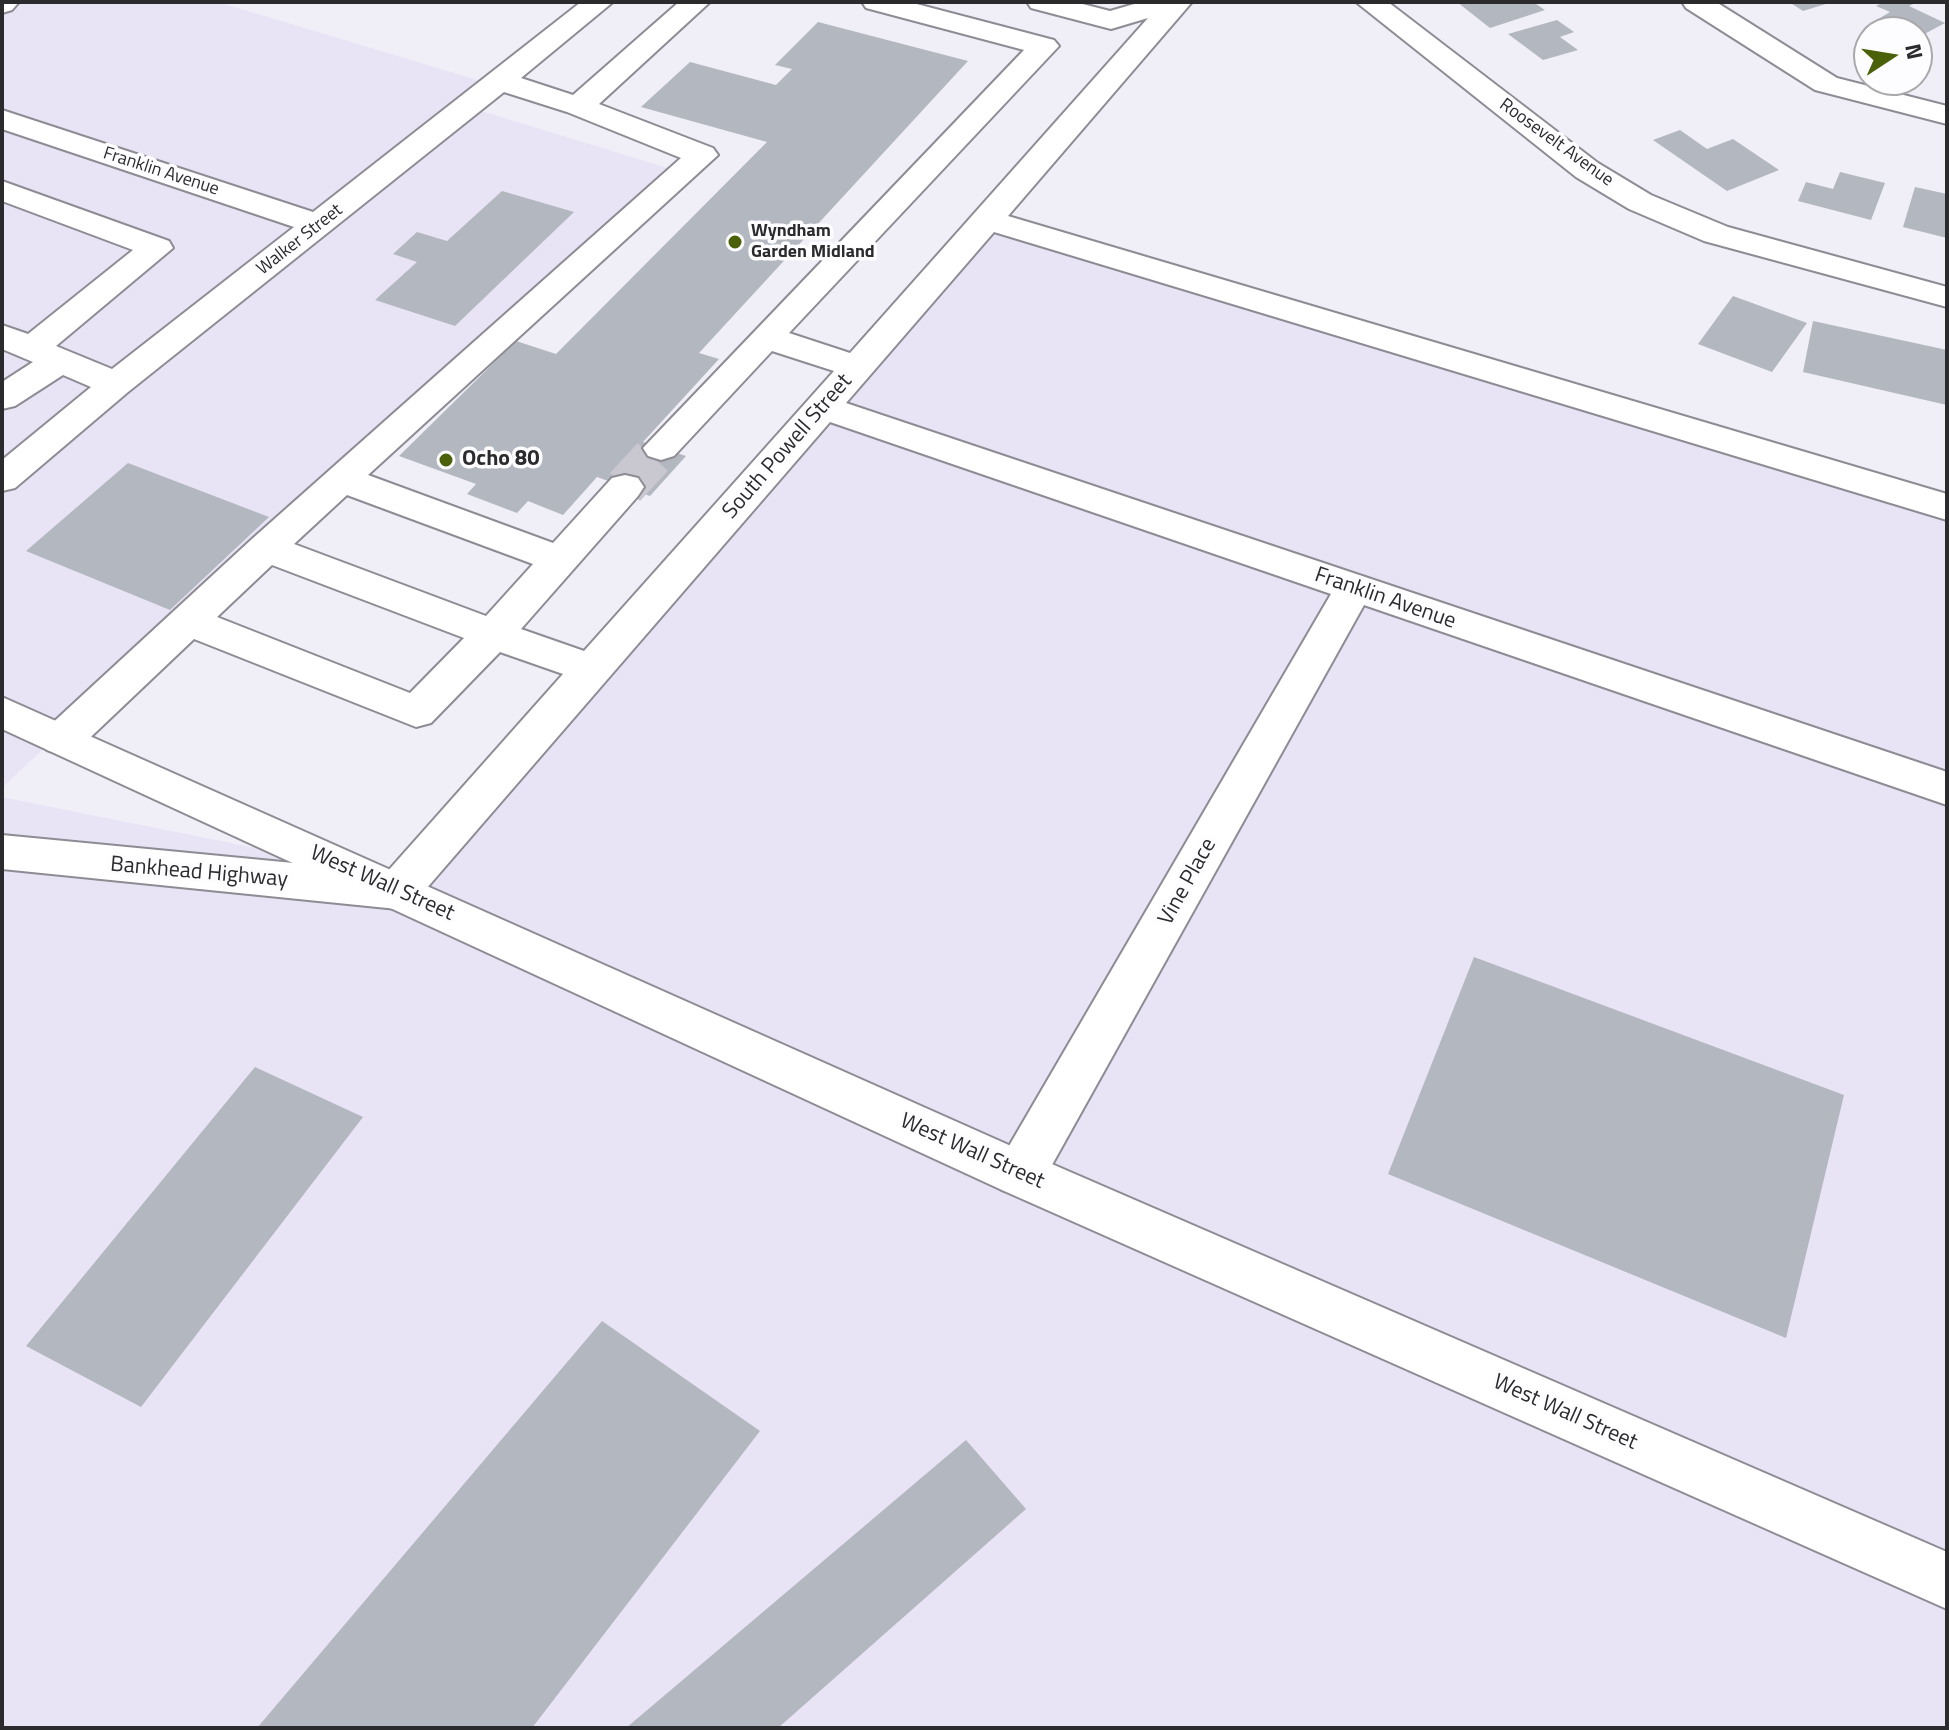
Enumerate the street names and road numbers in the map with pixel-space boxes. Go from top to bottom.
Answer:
street label: Roosevelt Avenue [1495,94,1617,192]
street label: Franklin Avenue [100,143,222,201]
street label: Walker Street [253,200,347,280]
street label: South Powell Street [718,369,858,525]
street label: Franklin Avenue [1311,563,1459,635]
street label: Vine Place [1153,834,1223,930]
street label: West Wall Street [306,840,458,928]
street label: Bankhead Highway [109,852,289,894]
street label: West Wall Street [896,1108,1048,1196]
street label: West Wall Street [1489,1369,1641,1457]

